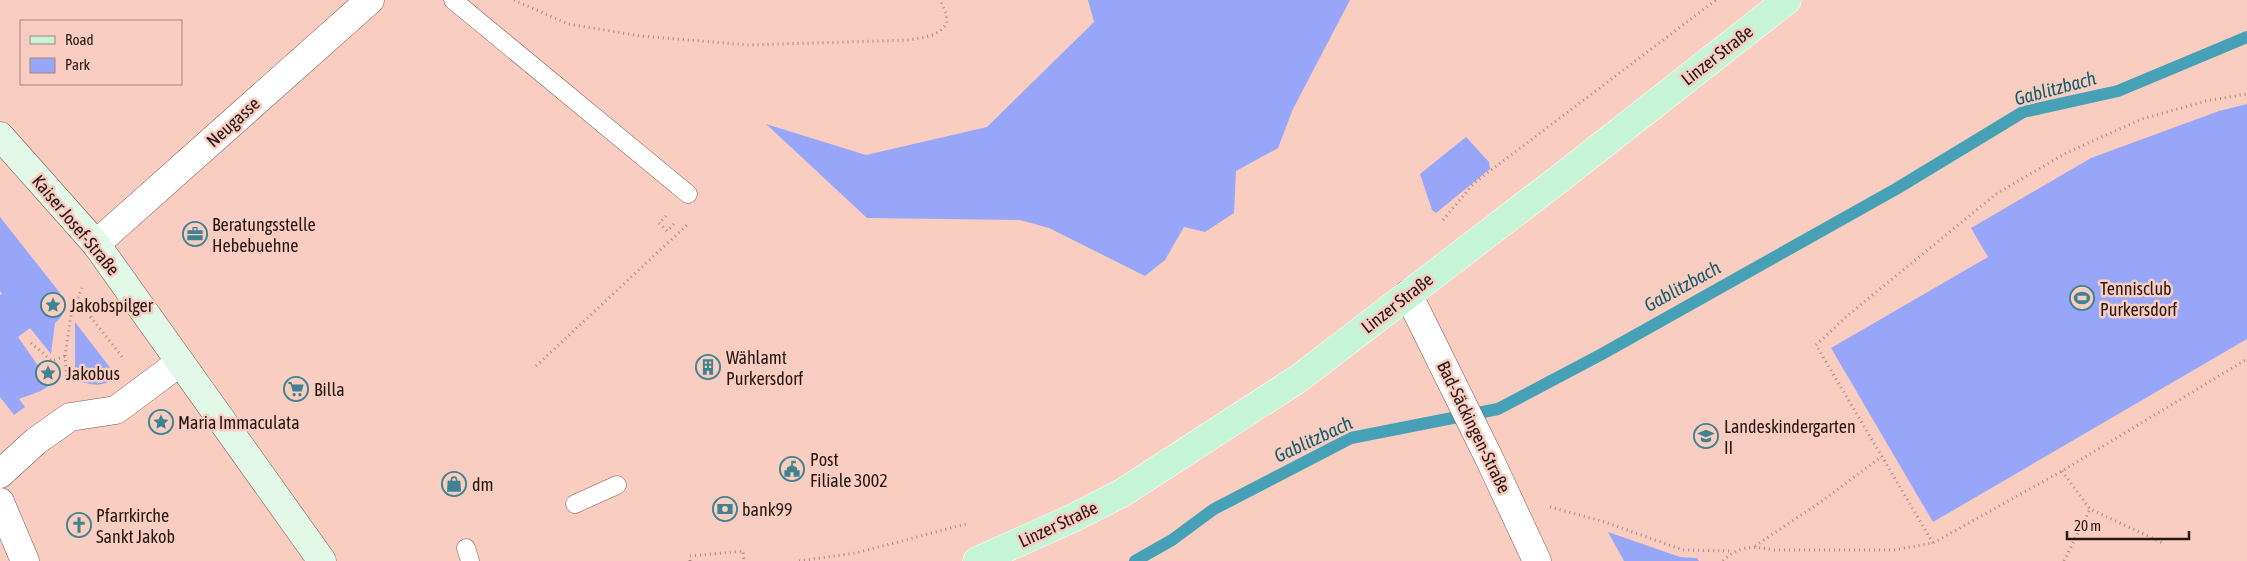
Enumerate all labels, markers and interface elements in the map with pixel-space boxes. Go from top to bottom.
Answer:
legend [20,20,182,85]
street label: Linzer Straße [1677,21,1757,89]
text: Road [65,31,94,48]
text: Park [65,56,90,73]
water label: Gablitzbach [2012,67,2098,109]
street label: Neugasse [202,93,264,151]
street label: Kaiser Josef-Straße [28,171,124,279]
place label: Beratungsstelle Hebebuehne [212,214,316,256]
office icon: Beratungsstelle Hebebuehne [182,221,208,247]
water label: Gablitzbach [1640,256,1724,316]
street label: Linzer Straße [1357,269,1437,337]
place label: Tennisclub Purkersdorf [2100,278,2177,320]
sports icon: Tennisclub Purkersdorf [2069,285,2095,311]
place icon: Jakobspilger [40,292,66,318]
place label: Jakobspilger [70,295,154,316]
place label: Wählamt Purkersdorf [726,347,803,389]
building icon: Wählamt Purkersdorf [695,354,721,380]
street label: Bad-Säckingen-Straße [1433,358,1515,496]
place icon: Jakobus [35,360,61,386]
place label: Jakobus [66,363,120,384]
supermarket icon: Billa [283,376,309,402]
place label: Billa [314,379,345,400]
place icon: Maria Immaculata [148,409,174,435]
water label: Gablitzbach [1270,411,1356,467]
place label: Maria Immaculata [178,412,300,433]
place label: Landeskindergarten II [1724,416,1856,458]
school or university icon: Landeskindergarten II [1693,423,1719,449]
place label: Post Filiale 3002 [810,449,888,491]
public building icon: Post Filiale 3002 [779,456,805,482]
shop icon: dm [441,471,467,497]
place label: dm [472,474,494,495]
bank icon: bank99 [712,496,738,522]
street label: Linzer Straße [1015,497,1101,551]
place label: bank99 [742,499,792,520]
place label: Pfarrkirche Sankt Jakob [96,505,175,547]
scale bar [2067,508,2190,540]
church icon: Pfarrkirche Sankt Jakob [66,512,92,538]
text: 20 m [2074,517,2101,534]

